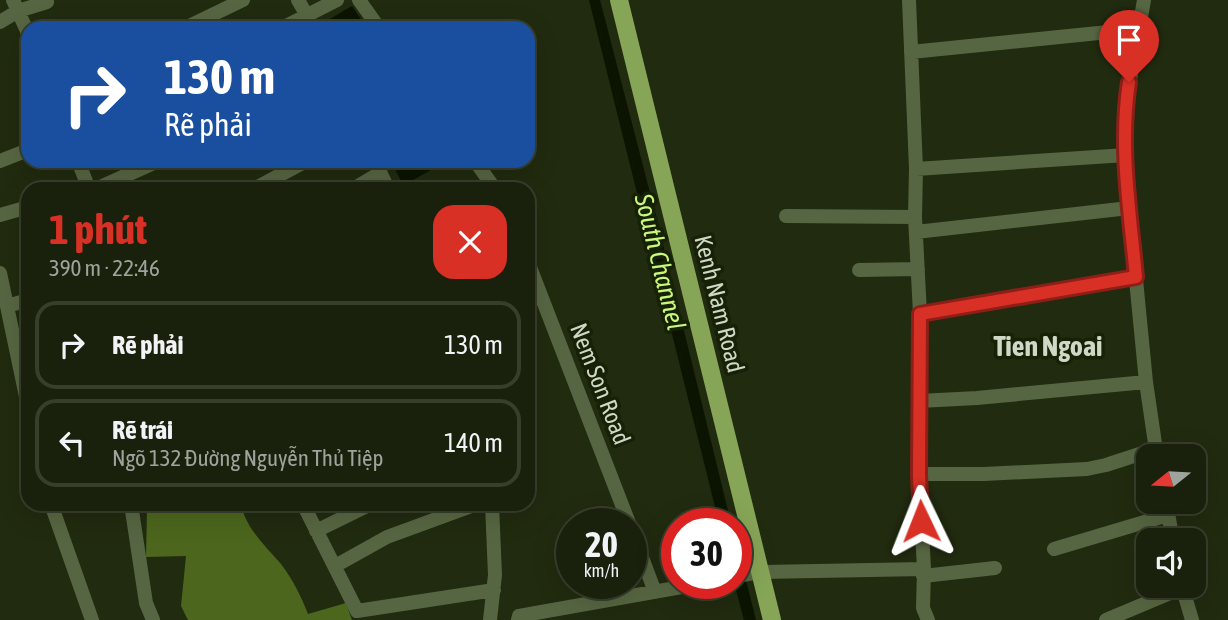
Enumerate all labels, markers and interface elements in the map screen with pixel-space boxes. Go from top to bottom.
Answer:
pin [1099,10,1159,82]
icon: arrive [1110,21,1148,59]
text: 130 m [164,48,275,104]
icon: right [49,49,140,140]
text: Rẽ phải [164,106,252,143]
water label: South Channel [628,190,691,333]
text: 1 phút [49,205,147,253]
button: close [433,205,507,279]
street label: Kenh Nam Road [689,232,750,375]
text: 390 m · 22:46 [49,255,160,281]
street label: Nem Son Road [565,319,636,448]
icon: right [53,326,91,364]
text: Rẽ phải [112,330,183,360]
text: 130 m [444,330,503,360]
district label: Tien Ngoai [994,330,1102,362]
text: Rẽ trái [112,415,173,445]
icon: left [53,424,91,462]
text: 140 m [444,428,503,458]
north arrow [1136,444,1206,514]
map controls [1136,444,1206,598]
text: Ngõ 132 Đường Nguyễn Thủ Tiệp [112,445,383,471]
position arrow [884,484,958,558]
speed limit sign: 30 [661,508,752,599]
text: 20 [585,524,618,564]
button: sound [1136,528,1206,598]
text: km/h [584,560,619,581]

